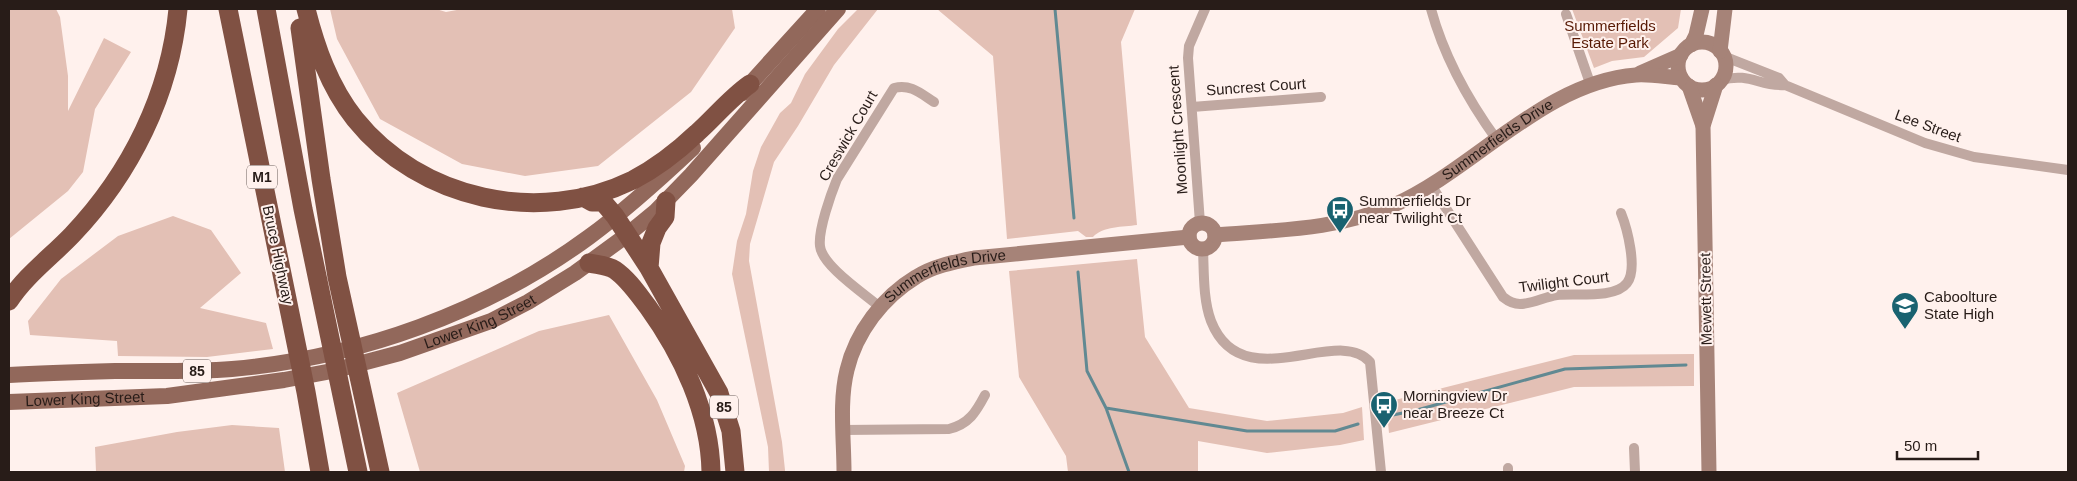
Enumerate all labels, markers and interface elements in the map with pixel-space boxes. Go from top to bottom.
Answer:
park label: Summerfields Estate Park [1564,17,1656,51]
street label: Moonlight Crescent [1164,64,1190,195]
street label: Suncrest Court [1205,74,1307,98]
street label: Creswick Court [815,87,881,184]
street label: Summerfields Drive [1438,95,1556,184]
street label: Lee Street [1893,106,1964,146]
road number: M1 [247,166,277,188]
place label: Summerfields Dr near Twilight Ct [1359,192,1471,226]
bus stop icon: Summerfields Dr near Twilight Ct [1325,195,1355,234]
street label: Bruce Highway [260,204,297,306]
street label: Summerfields Drive [880,246,1007,306]
street label: Mewett Street [1696,252,1715,345]
street label: Twilight Court [1518,267,1611,295]
place label: Caboolture State High [1924,288,1997,322]
street label: Lower King Street [422,290,539,352]
school or university icon: Caboolture State High [1890,291,1920,330]
road number: 85 [183,360,211,382]
place label: Morningview Dr near Breeze Ct [1403,387,1507,421]
street label: Lower King Street [25,388,146,409]
bus stop icon: Morningview Dr near Breeze Ct [1369,390,1399,429]
road number: 85 [710,396,738,418]
scale bar [1897,428,1978,460]
text: 50 m [1904,437,1937,454]

